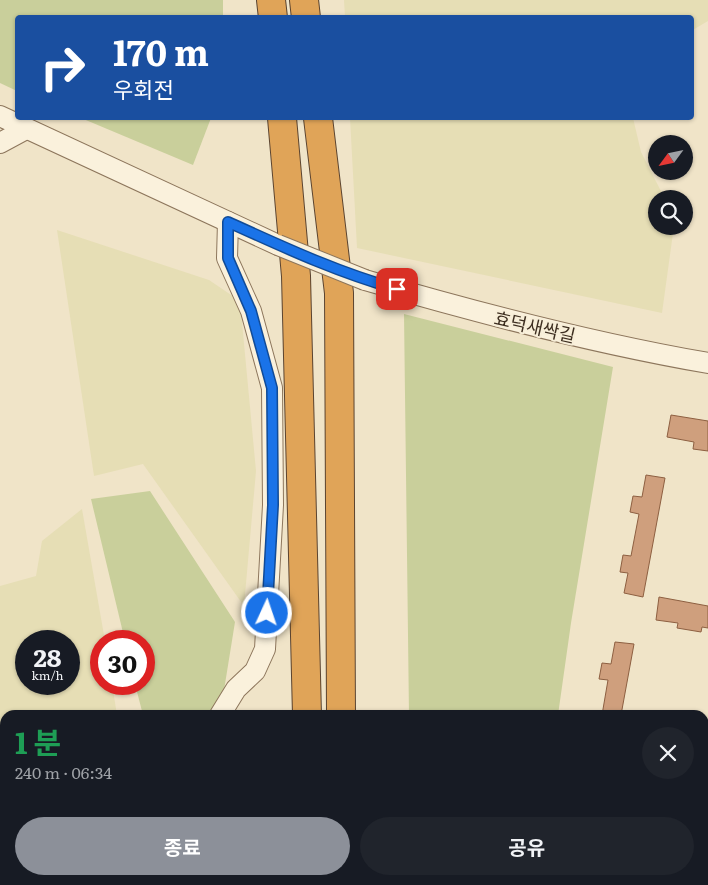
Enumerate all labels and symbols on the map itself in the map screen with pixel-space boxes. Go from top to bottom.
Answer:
north arrow [648,135,692,180]
pin [376,268,418,310]
street label: 효덕새싹길 [492,304,578,348]
position arrow [240,586,292,638]
speed limit sign: 30 [90,630,155,695]

